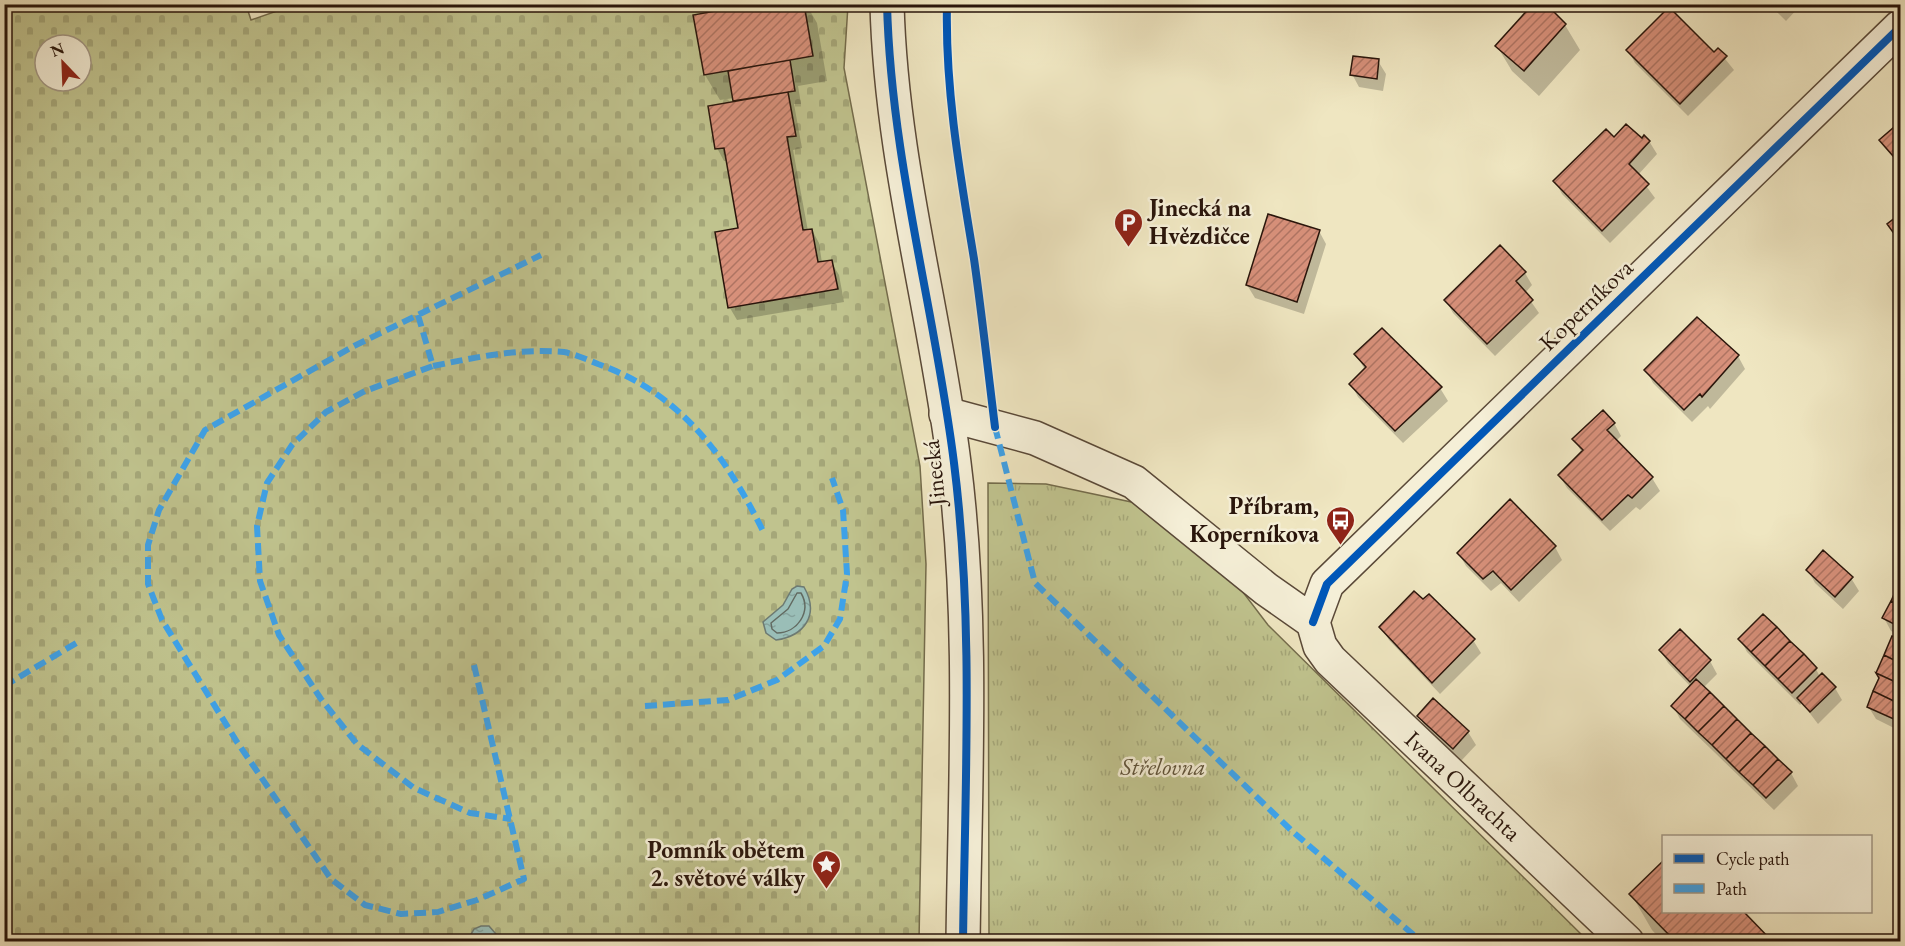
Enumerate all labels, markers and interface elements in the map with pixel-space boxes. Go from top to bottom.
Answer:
north arrow [33,33,93,93]
text: N [47,37,67,62]
place label: Jinecká na Hvězdičce [1147,192,1252,251]
parking icon: Jinecká na Hvězdičce [1112,206,1144,248]
street label: Koperníkova [1532,252,1640,357]
street label: Jinecká [915,438,953,510]
place label: Příbram, Koperníkova [1189,490,1319,549]
bus stop icon: Příbram, Koperníkova [1324,504,1356,546]
street label: Ivana Olbrachta [1399,724,1528,848]
park label: Střelovna [1119,751,1206,782]
place label: Pomník obětem 2. světové války [647,834,805,894]
legend [1662,835,1872,913]
text: Cycle path [1716,847,1790,870]
place icon: Pomník obětem 2. světové války [810,848,842,890]
text: Path [1716,877,1747,900]

